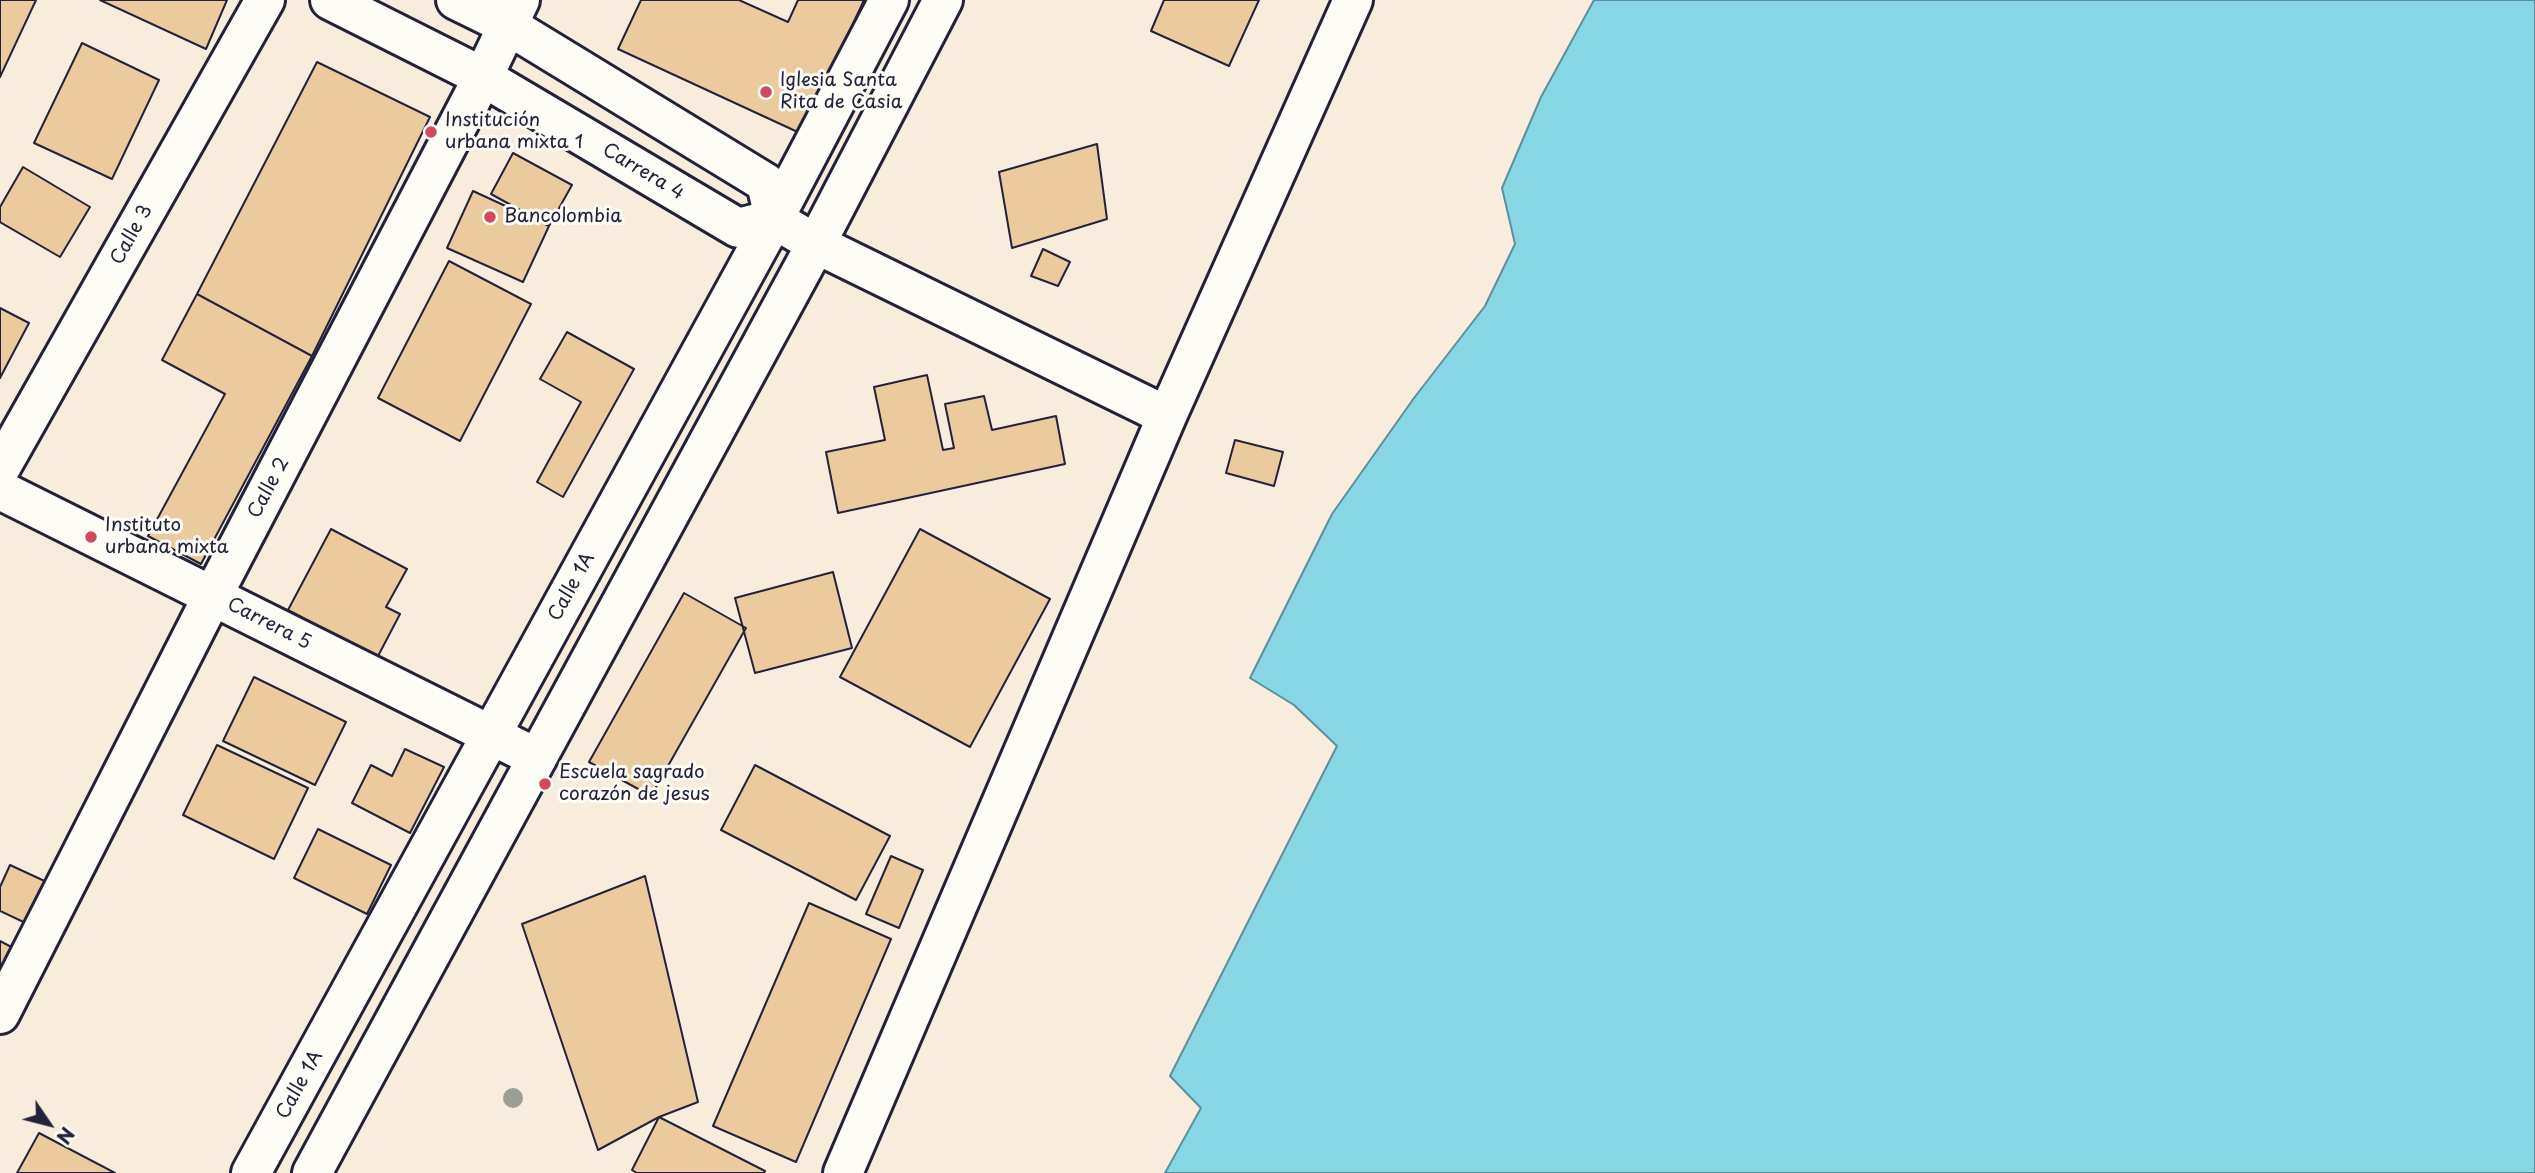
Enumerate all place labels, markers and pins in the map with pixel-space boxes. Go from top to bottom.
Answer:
place label: Iglesia Santa Rita de Casia [780,70,902,114]
marker: Iglesia Santa Rita de Casia [758,84,774,100]
place label: Institución urbana mixta 1 [445,110,583,154]
marker: Institución urbana mixta 1 [423,124,439,140]
place label: Bancolombia [504,206,622,228]
marker: Bancolombia [482,209,498,225]
place label: Instituto urbana mixta [105,515,229,559]
marker: Instituto urbana mixta [83,529,99,545]
place label: Escuela sagrado corazón de jesus [559,762,710,806]
marker: Escuela sagrado corazón de jesus [537,776,553,792]

